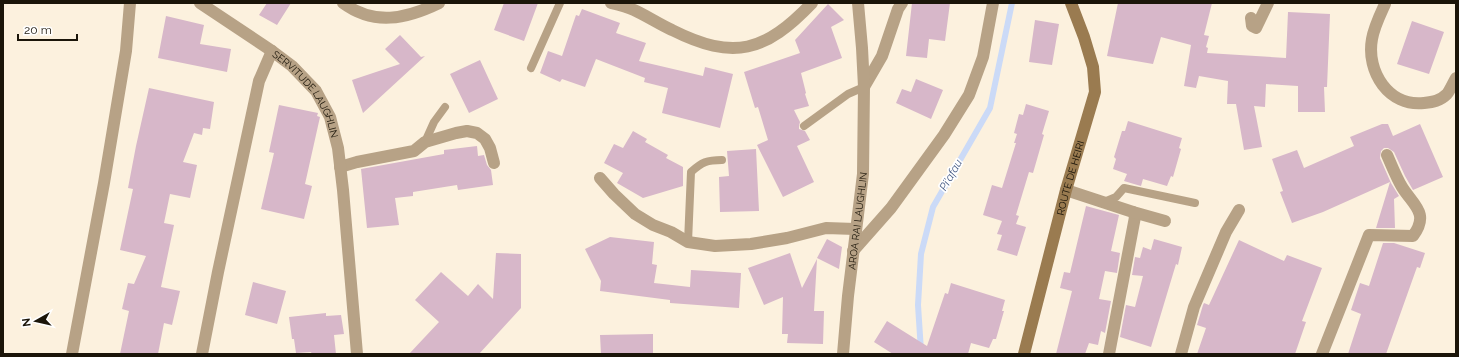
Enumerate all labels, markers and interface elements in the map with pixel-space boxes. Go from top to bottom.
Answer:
scale bar [18,16,77,42]
text: 20 m [24,23,52,37]
street label: SERVITUDE LAUGHLIN [271,48,341,139]
street label: ROUTE DE HEIRI [1054,139,1086,216]
water label: Pi'afau [937,157,965,193]
street label: AROA RAI LAUGHLIN [846,171,869,270]
north arrow [16,301,56,341]
text: N [20,317,34,327]

